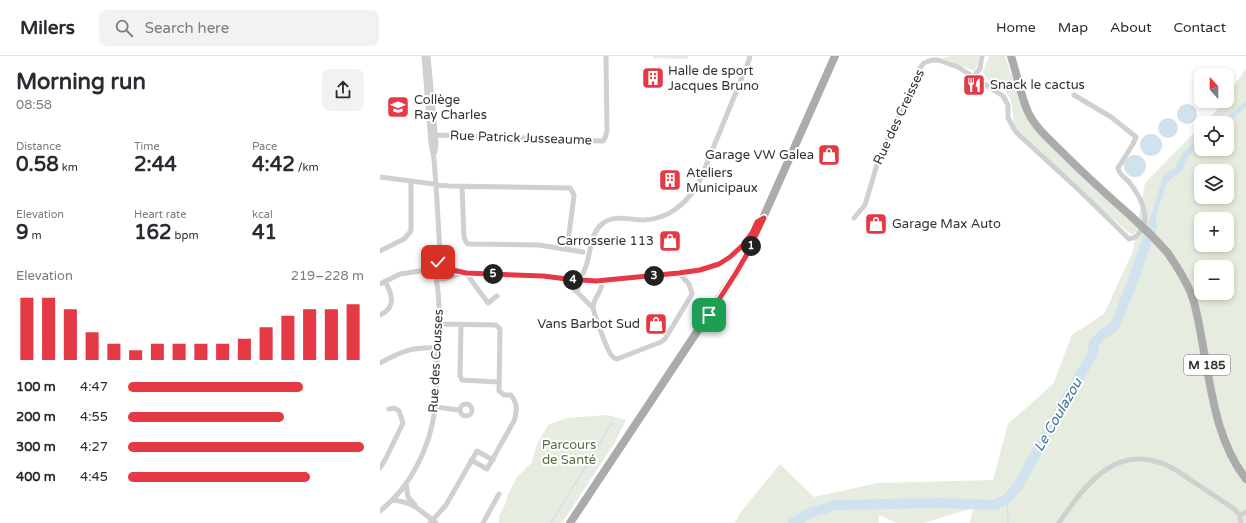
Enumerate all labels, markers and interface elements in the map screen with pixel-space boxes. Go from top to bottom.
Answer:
search box [99,10,379,46]
text: Milers [20,17,75,39]
icon: search [113,17,135,39]
text: Search here [145,19,229,37]
text: Home [996,19,1036,36]
text: Map [1058,19,1088,36]
text: About [1110,19,1152,36]
text: Contact [1174,19,1226,36]
place label: Halle de sport Jacques Bruno [668,63,759,94]
building icon: Halle de sport Jacques Bruno [640,65,666,91]
street label: Rue des Creisses [870,67,928,167]
north arrow [1194,68,1234,108]
map controls [1194,68,1234,300]
text: Morning run [16,69,146,95]
button: share [322,69,364,111]
restaurant icon: Snack le cactus [961,72,987,98]
place label: Snack le cactus [990,77,1085,93]
place label: Collège Ray Charles [414,92,487,123]
school or university icon: Collège Ray Charles [385,94,411,120]
text: 08:58 [16,97,52,113]
button: locate [1194,116,1234,156]
street label: Rue Patrick Jusseaume [450,128,592,148]
text: Distance [16,140,61,153]
text: Time [134,140,160,153]
text: Pace [252,140,277,153]
shop icon: Garage VW Galea [816,142,842,168]
place label: Garage VW Galea [705,147,814,163]
text: 0.58 [16,153,59,177]
text: 2:44 [134,153,177,177]
text: 4:42 [252,153,295,177]
text: km [59,161,78,174]
text: /km [295,161,319,174]
button: layers [1194,164,1234,204]
place label: Ateliers Municipaux [686,165,758,196]
building icon: Ateliers Municipaux [657,167,683,193]
text: Elevation [16,208,64,221]
text: Heart rate [134,208,186,221]
text: kcal [252,208,273,221]
shop icon: Garage Max Auto [863,211,889,237]
button: + [1194,212,1234,252]
place label: Garage Max Auto [892,216,1001,232]
text: 9 [16,221,29,245]
text: 162 [134,221,172,245]
text: 41 [252,221,277,245]
shop icon: Carrosserie 113 [657,228,683,254]
text: m [29,229,42,242]
text: bpm [172,229,199,242]
place label: Carrosserie 113 [557,233,654,249]
pin: 1 [741,236,761,256]
text: 1 [748,239,754,252]
pin [421,245,455,279]
icon: check [427,251,449,273]
button: − [1194,260,1234,300]
pin: 5 [483,264,503,284]
pin: 3 [644,266,664,286]
text: 5 [490,267,496,280]
text: Elevation [16,268,73,284]
text: 219–228 m [291,268,364,284]
text: 3 [651,269,657,282]
pin: 4 [563,270,583,290]
text: 4 [570,273,576,286]
pin [692,298,726,332]
icon: arrive [698,304,720,326]
street label: Rue des Cousses [425,309,447,413]
shop icon: Vans Barbot Sud [643,311,669,337]
place label: Vans Barbot Sud [537,316,640,332]
road number: M 185 [1184,355,1230,375]
water label: Le Coulazou [1030,374,1086,455]
text: 100 m [16,379,56,395]
text: 4:47 [80,379,108,395]
text: 200 m [16,409,56,425]
text: 4:55 [80,409,108,425]
park label: Parcours de Santé [542,437,596,468]
text: 300 m [16,439,56,455]
text: 4:27 [80,439,108,455]
text: 400 m [16,469,56,485]
text: 4:45 [80,469,108,485]

